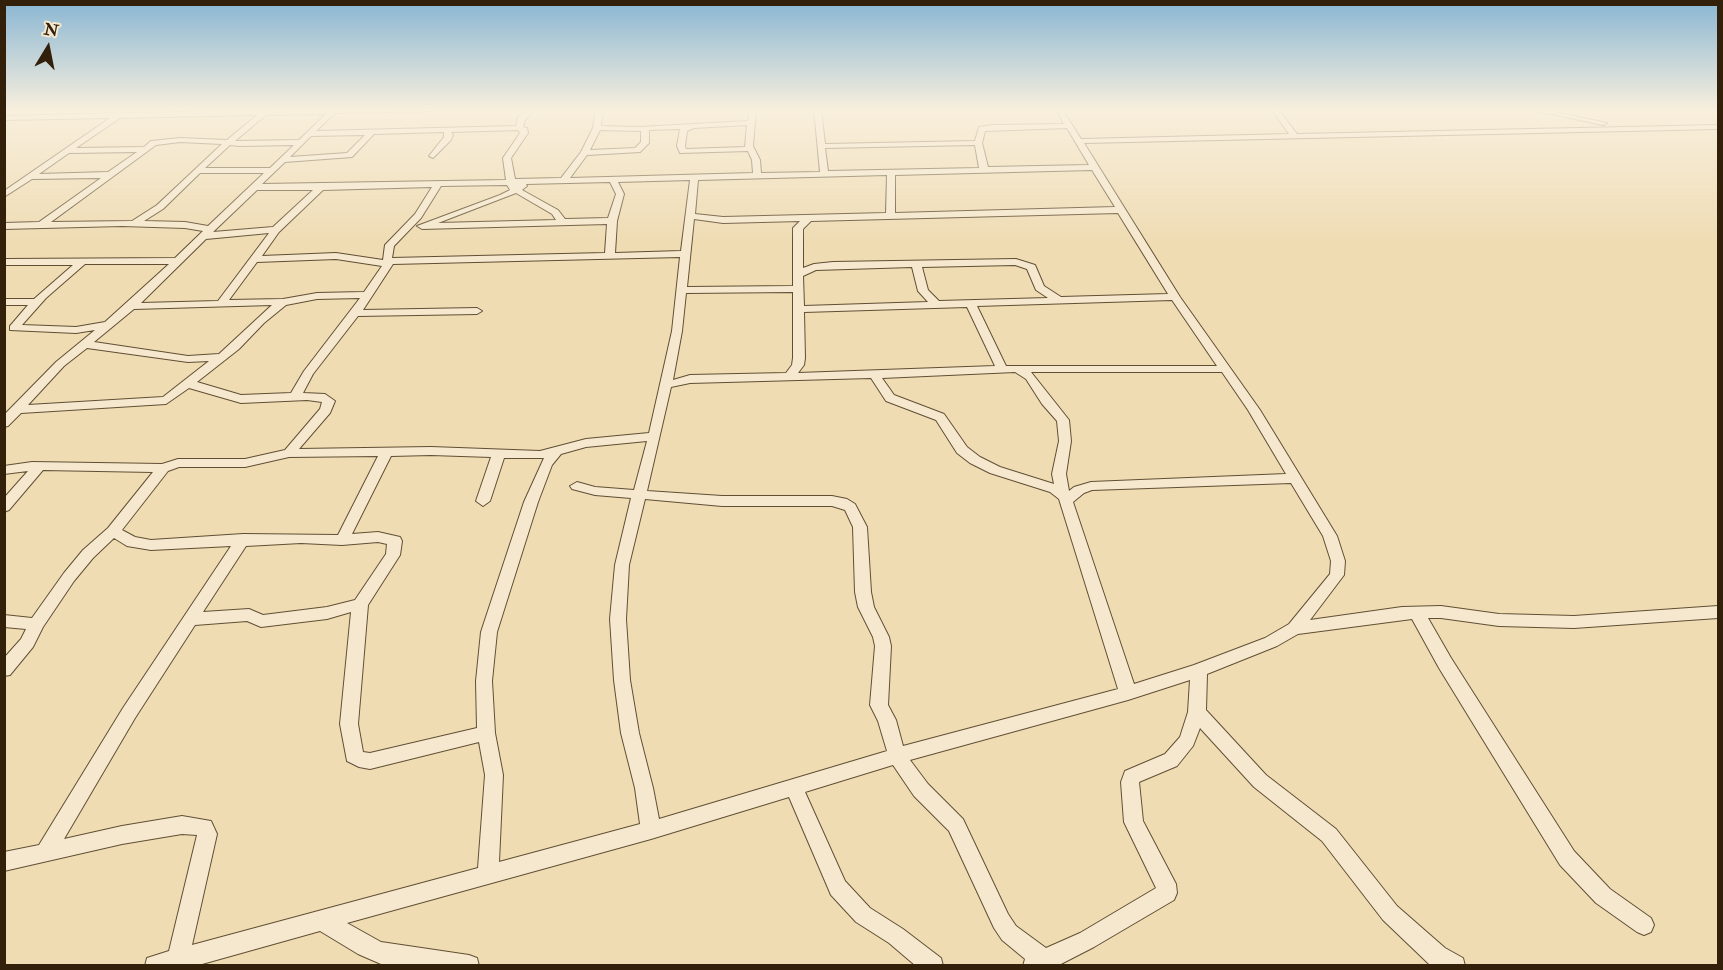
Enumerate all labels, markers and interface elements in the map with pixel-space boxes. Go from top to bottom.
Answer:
north arrow [18,18,78,78]
text: N [42,19,60,41]

